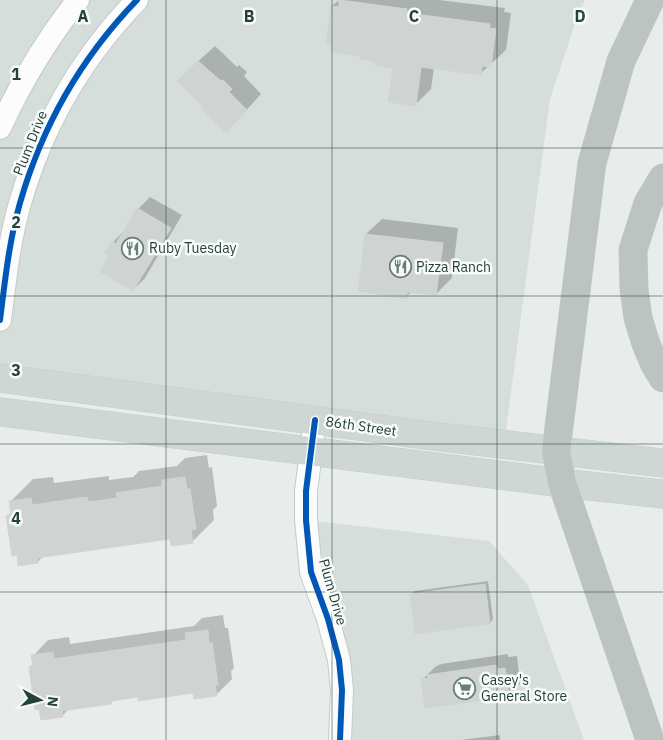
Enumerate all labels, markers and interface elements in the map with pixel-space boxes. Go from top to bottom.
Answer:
text: A [78,6,89,26]
text: B [244,6,255,26]
text: C [409,6,419,26]
text: D [574,6,586,26]
text: 1 [11,64,21,84]
street label: Plum Drive [9,108,51,178]
text: 2 [11,212,21,232]
restaurant icon: Ruby Tuesday [121,236,145,260]
place label: Ruby Tuesday [149,239,237,257]
restaurant icon: Pizza Ranch [388,255,412,279]
place label: Pizza Ranch [416,258,491,276]
text: 3 [11,360,21,380]
street label: 86th Street [324,412,398,440]
text: 4 [11,508,21,528]
street label: Plum Drive [315,557,351,628]
place label: Casey's General Store [481,671,568,705]
north arrow [15,675,65,725]
supermarket icon: Casey's General Store [453,676,477,700]
text: N [43,695,62,708]

